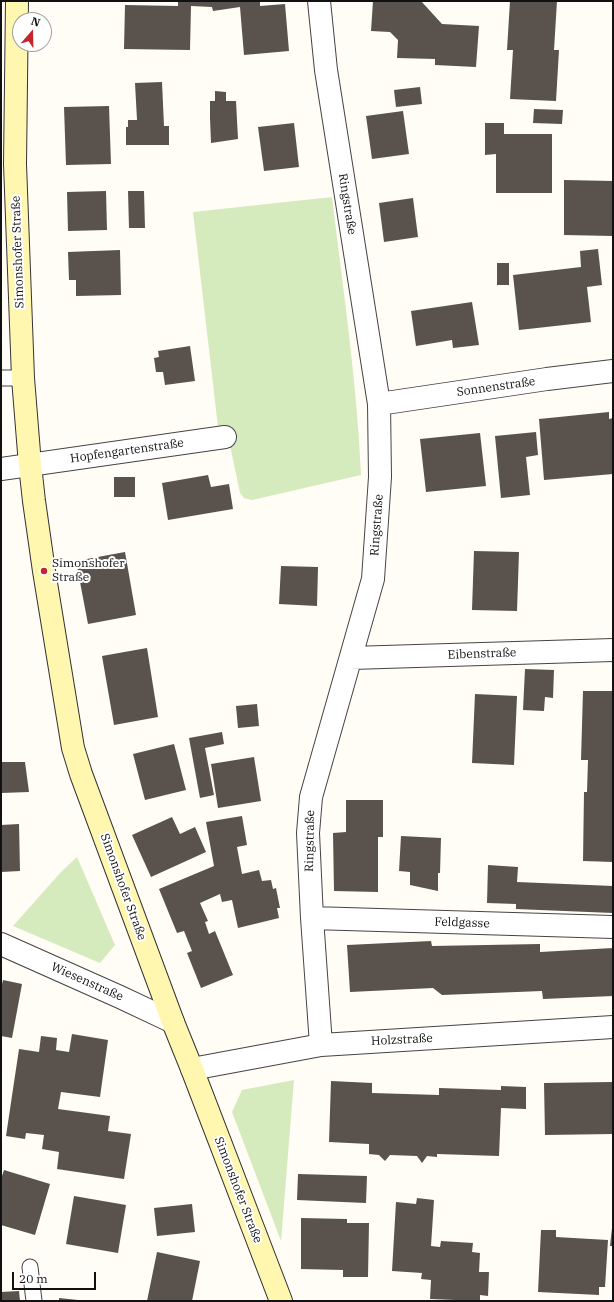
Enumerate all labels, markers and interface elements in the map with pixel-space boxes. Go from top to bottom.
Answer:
north arrow [12,12,52,52]
text: N [29,14,42,30]
street label: Ringstraße [335,172,359,236]
street label: Simonshofer Straße [9,195,27,309]
street label: Sonnenstraße [456,374,536,400]
street label: Hopfengartenstraße [69,436,185,466]
street label: Ringstraße [368,494,386,556]
place label: Simonshofer Straße [52,557,125,585]
marker: Simonshofer Straße [39,566,49,576]
street label: Eibenstraße [447,646,517,662]
street label: Ringstraße [302,810,318,872]
street label: Simonshofer Straße [97,832,149,942]
street label: Feldgasse [434,915,490,931]
street label: Wiesenstraße [49,960,125,1004]
street label: Holzstraße [371,1031,433,1049]
street label: Simonshofer Straße [211,1135,265,1245]
scale bar [14,1264,98,1290]
text: 20 m [19,1271,48,1286]

